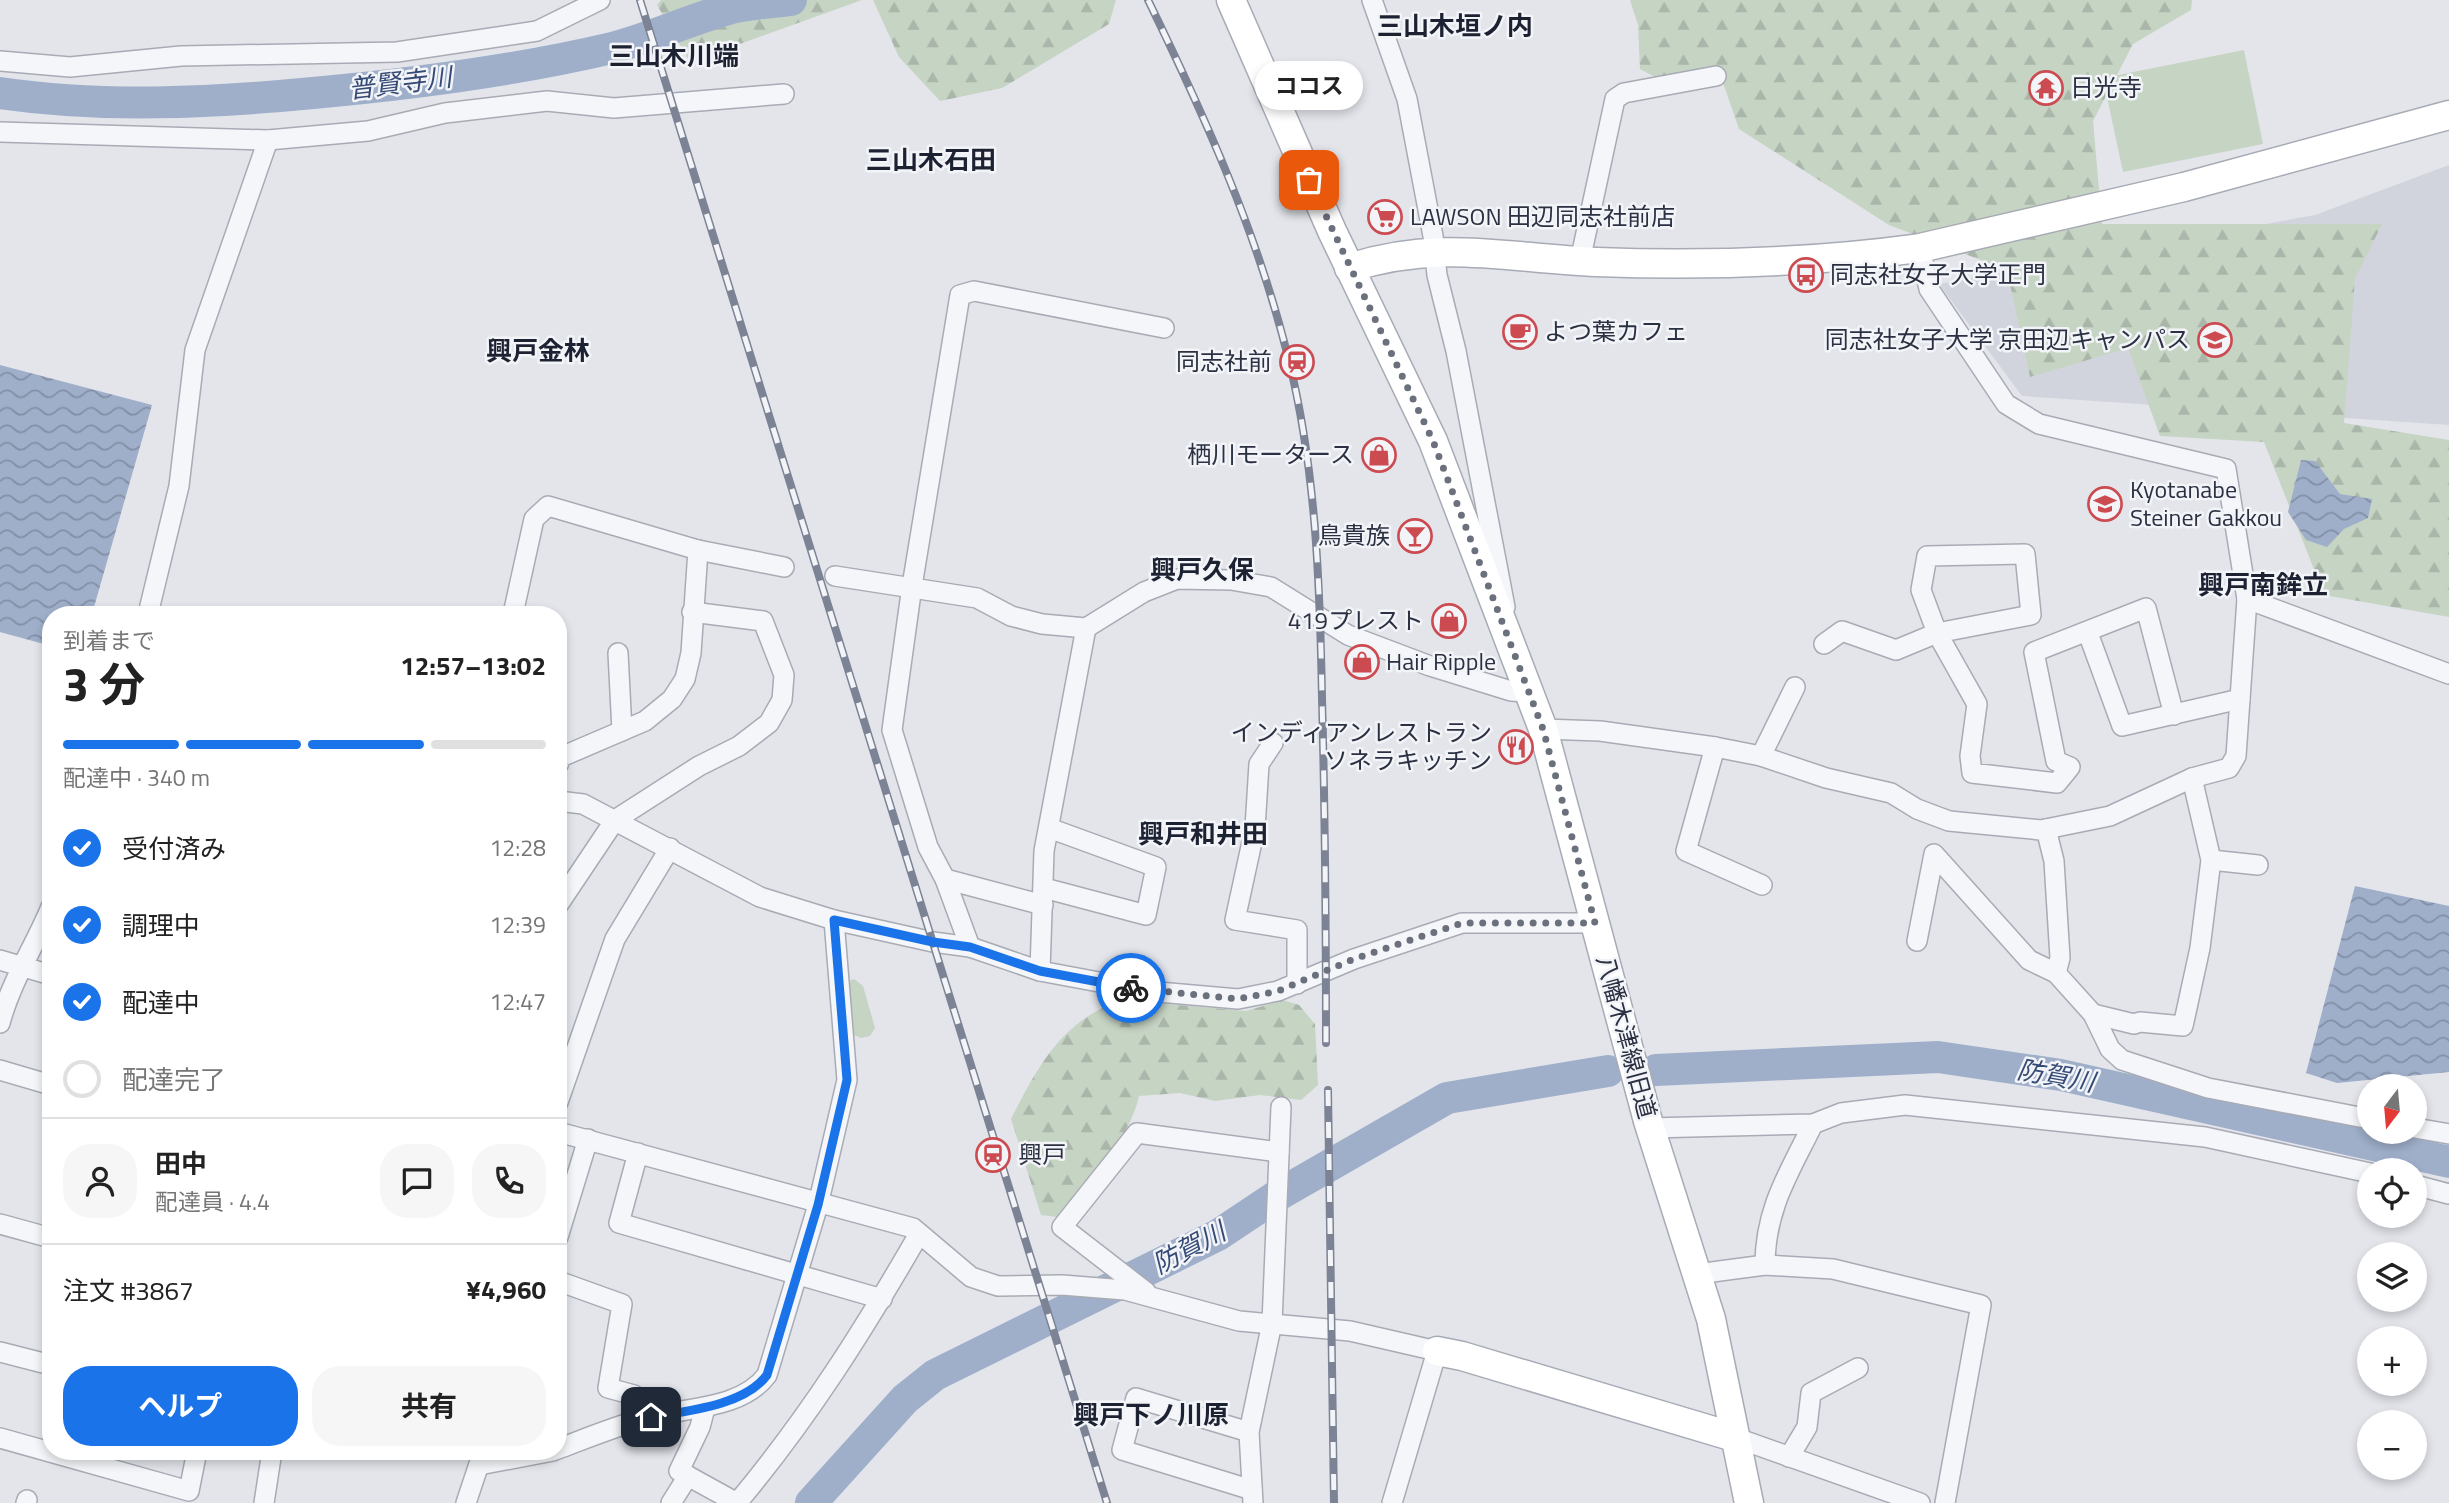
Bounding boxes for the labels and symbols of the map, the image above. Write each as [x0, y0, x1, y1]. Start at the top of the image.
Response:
district label: 三山木垣ノ内 [1377, 6, 1533, 45]
district label: 三山木川端 [609, 36, 739, 75]
water label: 普賢寺川 [346, 56, 457, 108]
callout: ココス [1255, 61, 1363, 110]
temple icon: 日光寺 [2027, 69, 2065, 107]
place label: 日光寺 [2070, 69, 2142, 105]
district label: 三山木石田 [866, 140, 996, 179]
pin [1279, 150, 1339, 210]
supermarket icon: LAWSON 田辺同志社前店 [1366, 198, 1404, 236]
place label: LAWSON 田辺同志社前店 [1410, 198, 1675, 234]
bus stop icon: 同志社女子大学正門 [1787, 256, 1825, 294]
place label: 同志社女子大学正門 [1830, 256, 2046, 292]
cafe icon: よつ葉カフェ [1501, 313, 1539, 351]
place label: よつ葉カフェ [1544, 313, 1688, 349]
place label: 同志社女子大学 京田辺キャンパス [1825, 321, 2190, 357]
school or university icon: 同志社女子大学 京田辺キャンパス [2196, 321, 2234, 359]
district label: 興戸金林 [486, 331, 590, 370]
place label: 同志社前 [1176, 343, 1272, 379]
station icon: 同志社前 [1278, 343, 1316, 381]
place label: 栖川モータース [1187, 436, 1354, 472]
shop icon: 栖川モータース [1360, 436, 1398, 474]
place label: Kyotanabe Steiner Gakkou [2130, 471, 2282, 535]
school or university icon: Kyotanabe Steiner Gakkou [2086, 485, 2124, 523]
place label: 鳥貴族 [1318, 517, 1390, 553]
bar icon: 鳥貴族 [1396, 517, 1434, 555]
district label: 興戸久保 [1150, 550, 1254, 589]
district label: 興戸南鉾立 [2198, 565, 2328, 604]
place label: 419プレスト [1288, 602, 1424, 638]
shop icon: 419プレスト [1430, 602, 1468, 640]
shop icon: Hair Ripple [1343, 643, 1381, 681]
place label: Hair Ripple [1386, 643, 1496, 679]
place label: インディアンレストラン ソネラキッチン [1231, 714, 1492, 778]
restaurant icon: インディアンレストラン ソネラキッチン [1497, 728, 1535, 766]
district label: 興戸和井田 [1138, 814, 1268, 853]
street label: 八幡木津線旧道 [1588, 951, 1666, 1123]
courier [1096, 953, 1166, 1023]
water label: 防賀川 [2014, 1050, 2101, 1102]
north arrow [2357, 1074, 2427, 1144]
station icon: 興戸 [974, 1136, 1012, 1174]
place label: 興戸 [1018, 1136, 1066, 1172]
water label: 防賀川 [1145, 1211, 1235, 1283]
pin [621, 1387, 681, 1447]
district label: 興戸下ノ川原 [1073, 1395, 1229, 1434]

